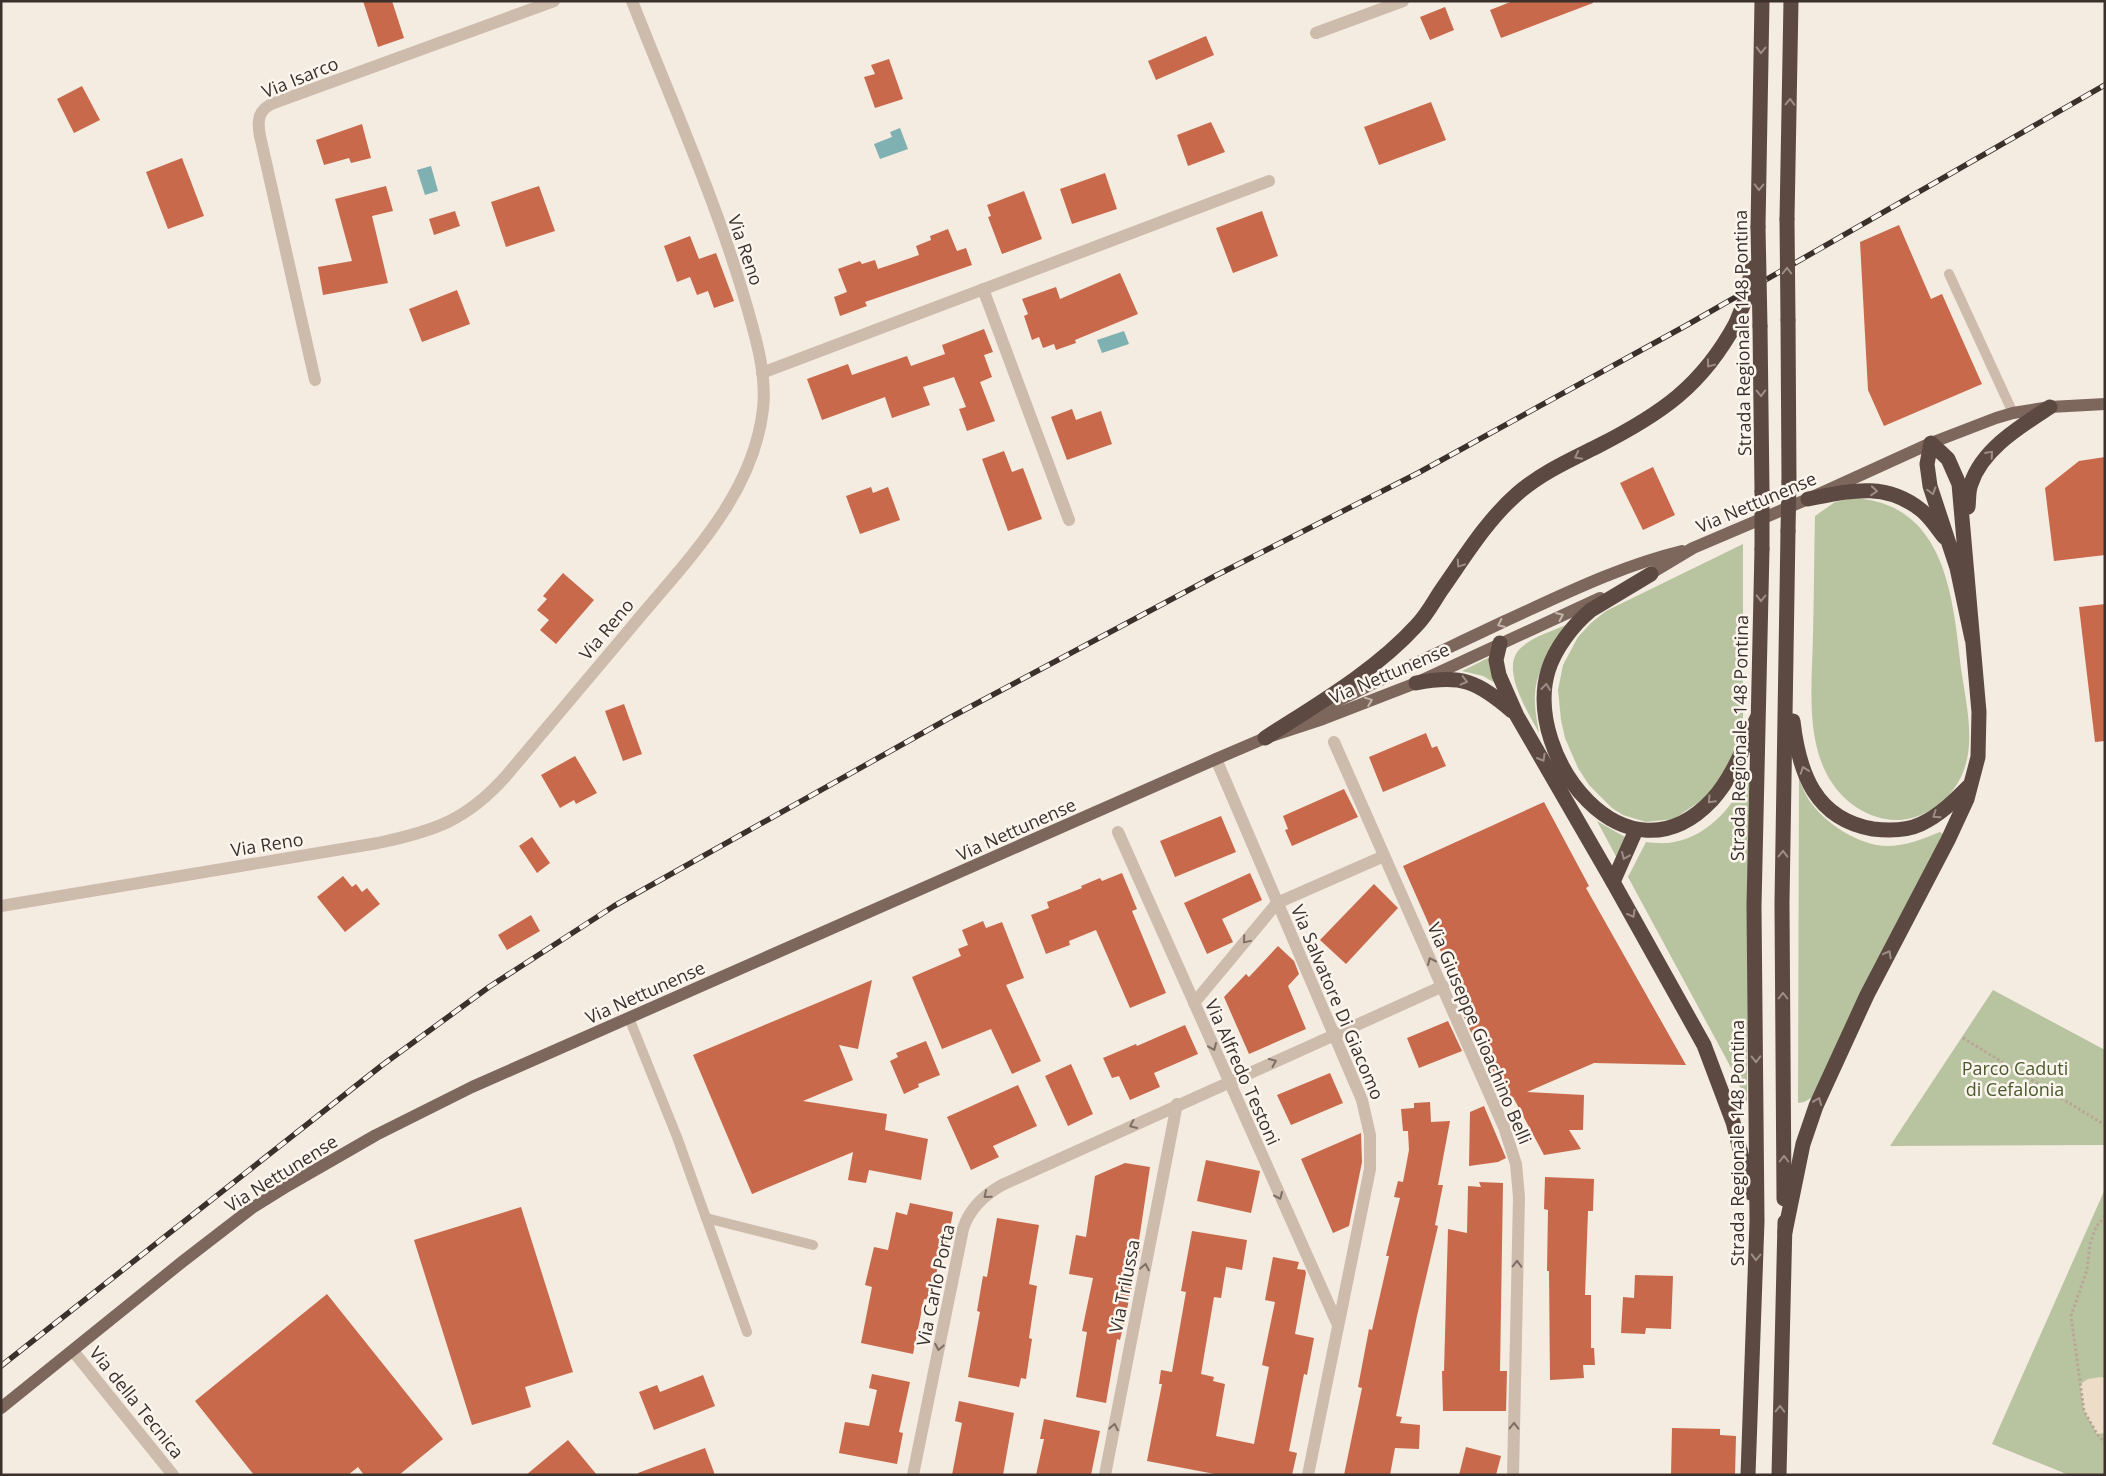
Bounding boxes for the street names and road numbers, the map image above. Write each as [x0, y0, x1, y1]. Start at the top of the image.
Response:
street label: Via Isarco [258, 51, 342, 103]
street label: Strada Regionale 148 Pontina [1728, 210, 1756, 456]
street label: Via Reno [723, 212, 769, 288]
street label: Via Nettunense [1692, 466, 1820, 538]
street label: Via Reno [573, 593, 639, 665]
street label: Strada Regionale 148 Pontina [1725, 615, 1753, 861]
street label: Via Nettunense [1325, 637, 1453, 709]
street label: Via Nettunense [952, 792, 1080, 866]
street label: Via Reno [229, 826, 305, 862]
street label: Via Salvatore Di Giacomo [1286, 901, 1390, 1103]
street label: Via Giuseppe Gioachino Belli [1422, 918, 1538, 1148]
street label: Via Nettunense [581, 955, 709, 1029]
street label: Via Alfredo Testoni [1200, 995, 1286, 1149]
street label: Strada Regionale 148 Pontina [1725, 1020, 1749, 1266]
street label: Via Nettunense [220, 1129, 342, 1217]
street label: Via Carlo Porta [910, 1222, 960, 1348]
street label: Via Trilussa [1103, 1237, 1145, 1335]
street label: Via della Tecnica [84, 1341, 190, 1463]

